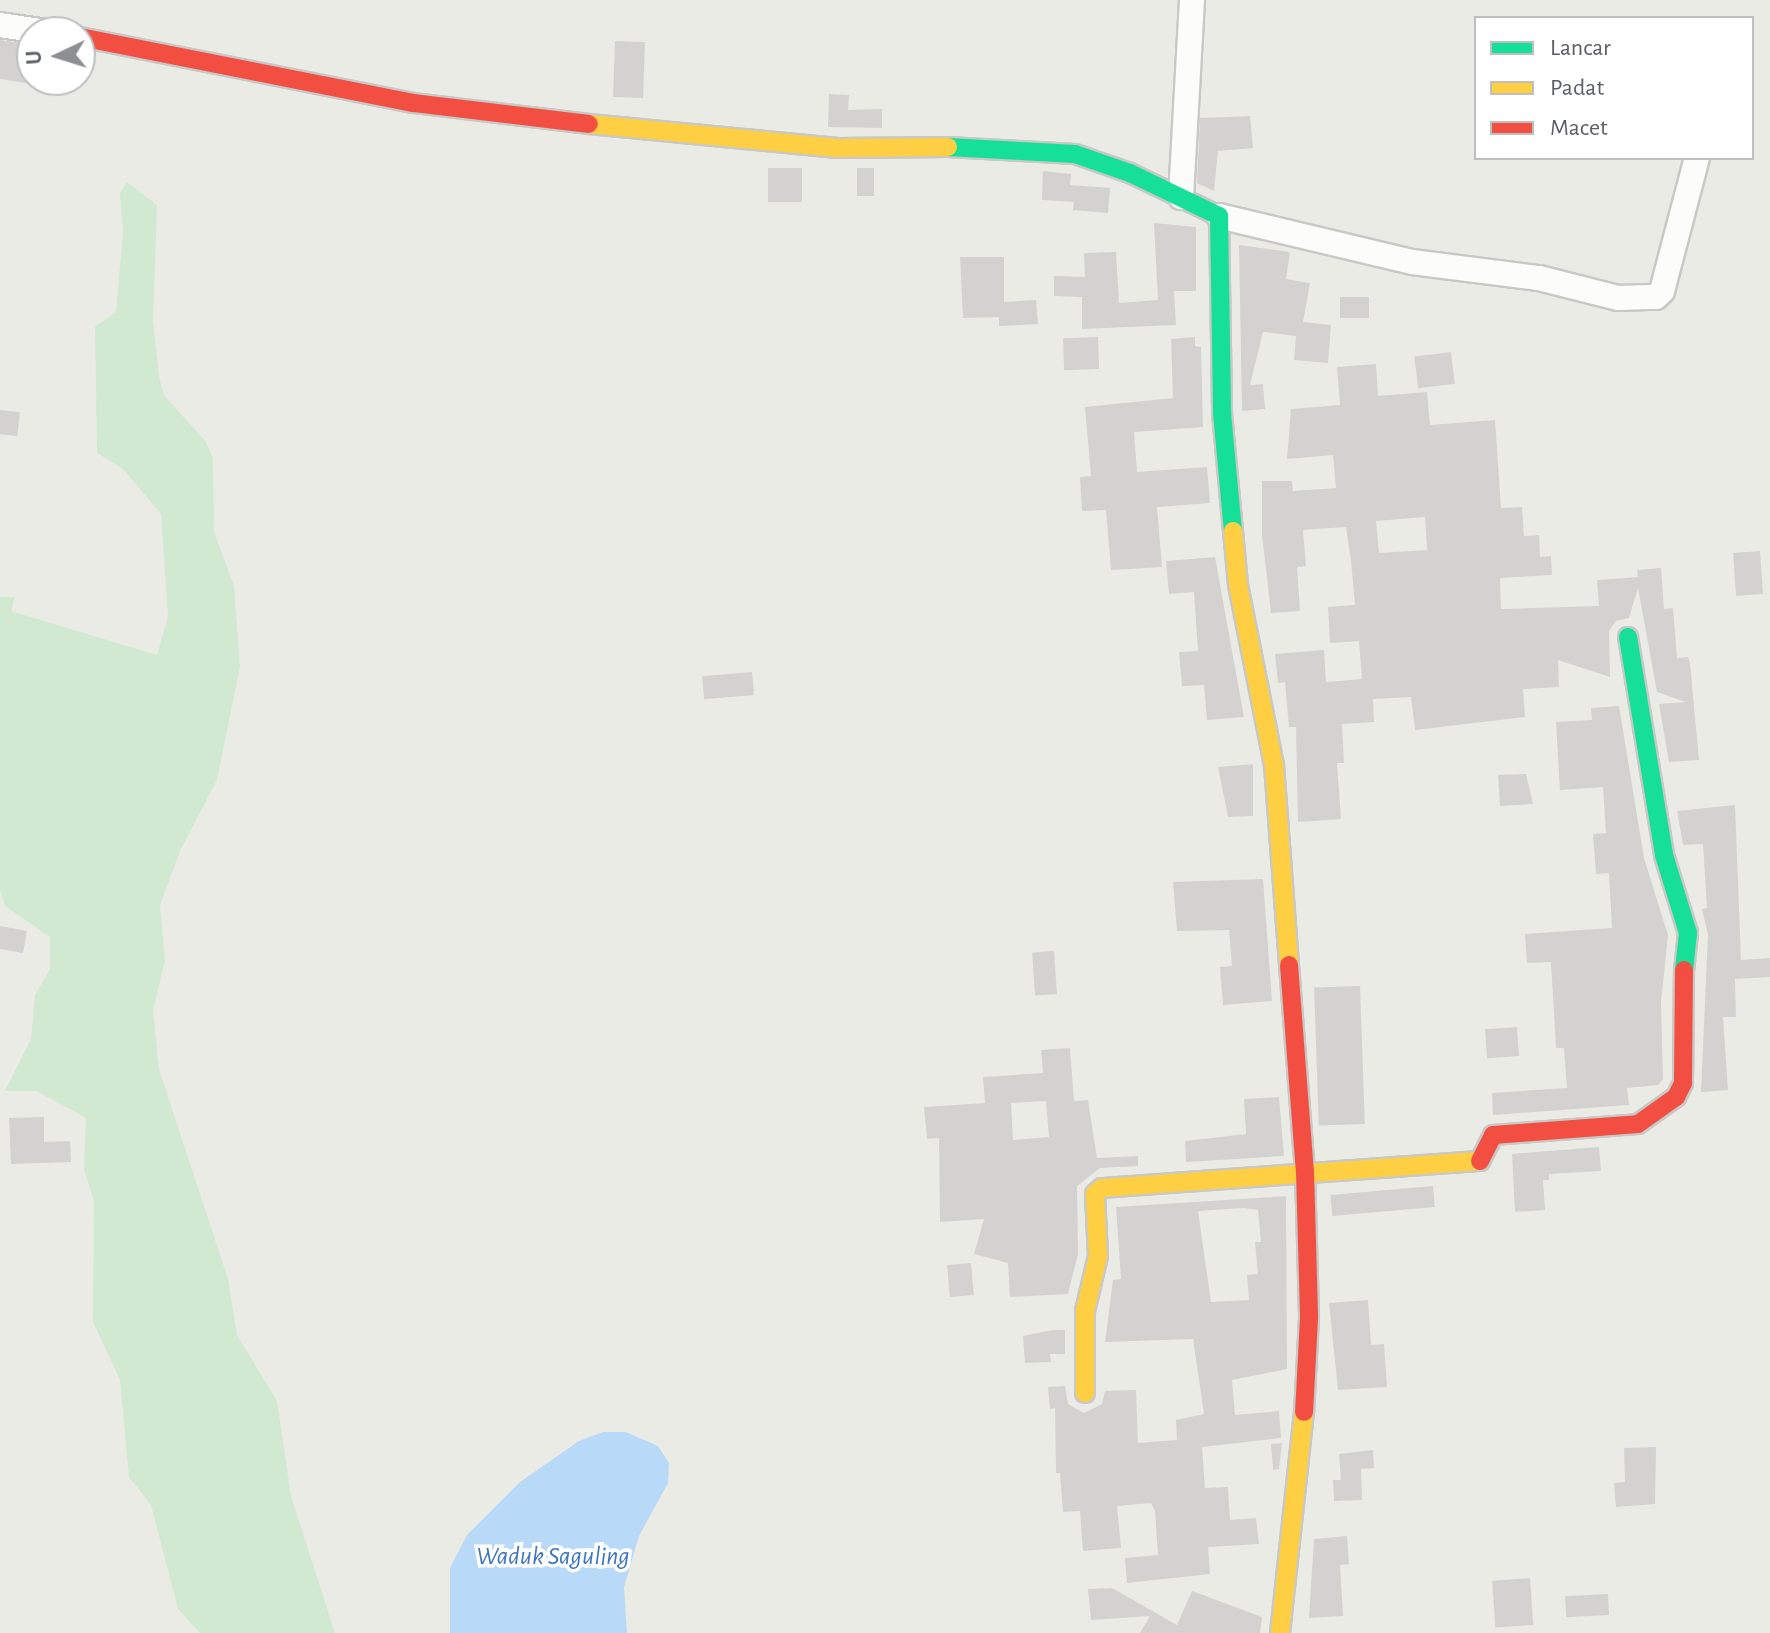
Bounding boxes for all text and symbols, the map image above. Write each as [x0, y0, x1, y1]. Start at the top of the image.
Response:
north arrow [16, 16, 96, 96]
legend [1474, 16, 1754, 160]
text: Lancar [1550, 36, 1611, 60]
text: U [23, 50, 46, 65]
text: Padat [1550, 76, 1604, 100]
text: Macet [1550, 116, 1608, 140]
water label: Waduk Saguling [476, 1541, 630, 1573]

